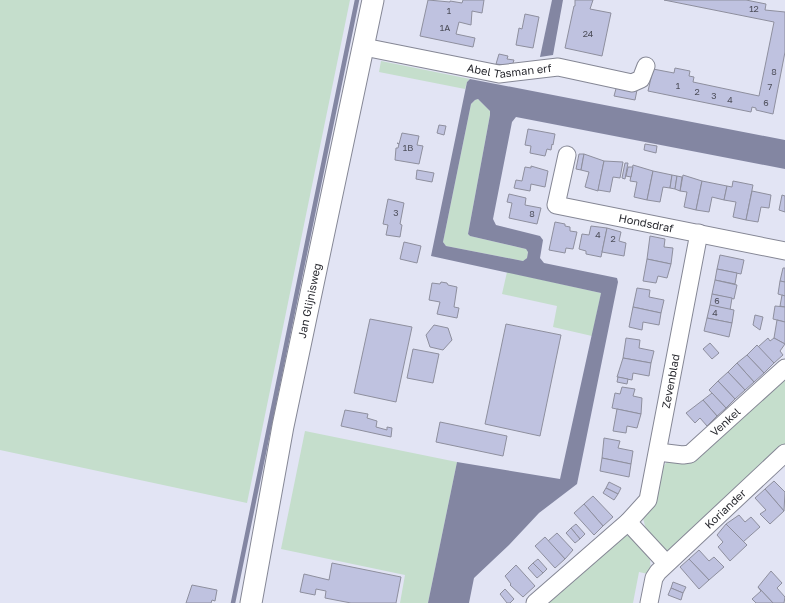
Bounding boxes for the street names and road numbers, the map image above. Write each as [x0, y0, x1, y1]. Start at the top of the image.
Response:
street label: Abel Tasman erf [466, 61, 552, 80]
street label: Hondsdraf [618, 211, 675, 234]
street label: Jan Glijnisweg [295, 262, 323, 339]
street label: Zevenblad [659, 353, 682, 409]
street label: Venkel [707, 404, 743, 438]
street label: Koriander [702, 486, 749, 531]

